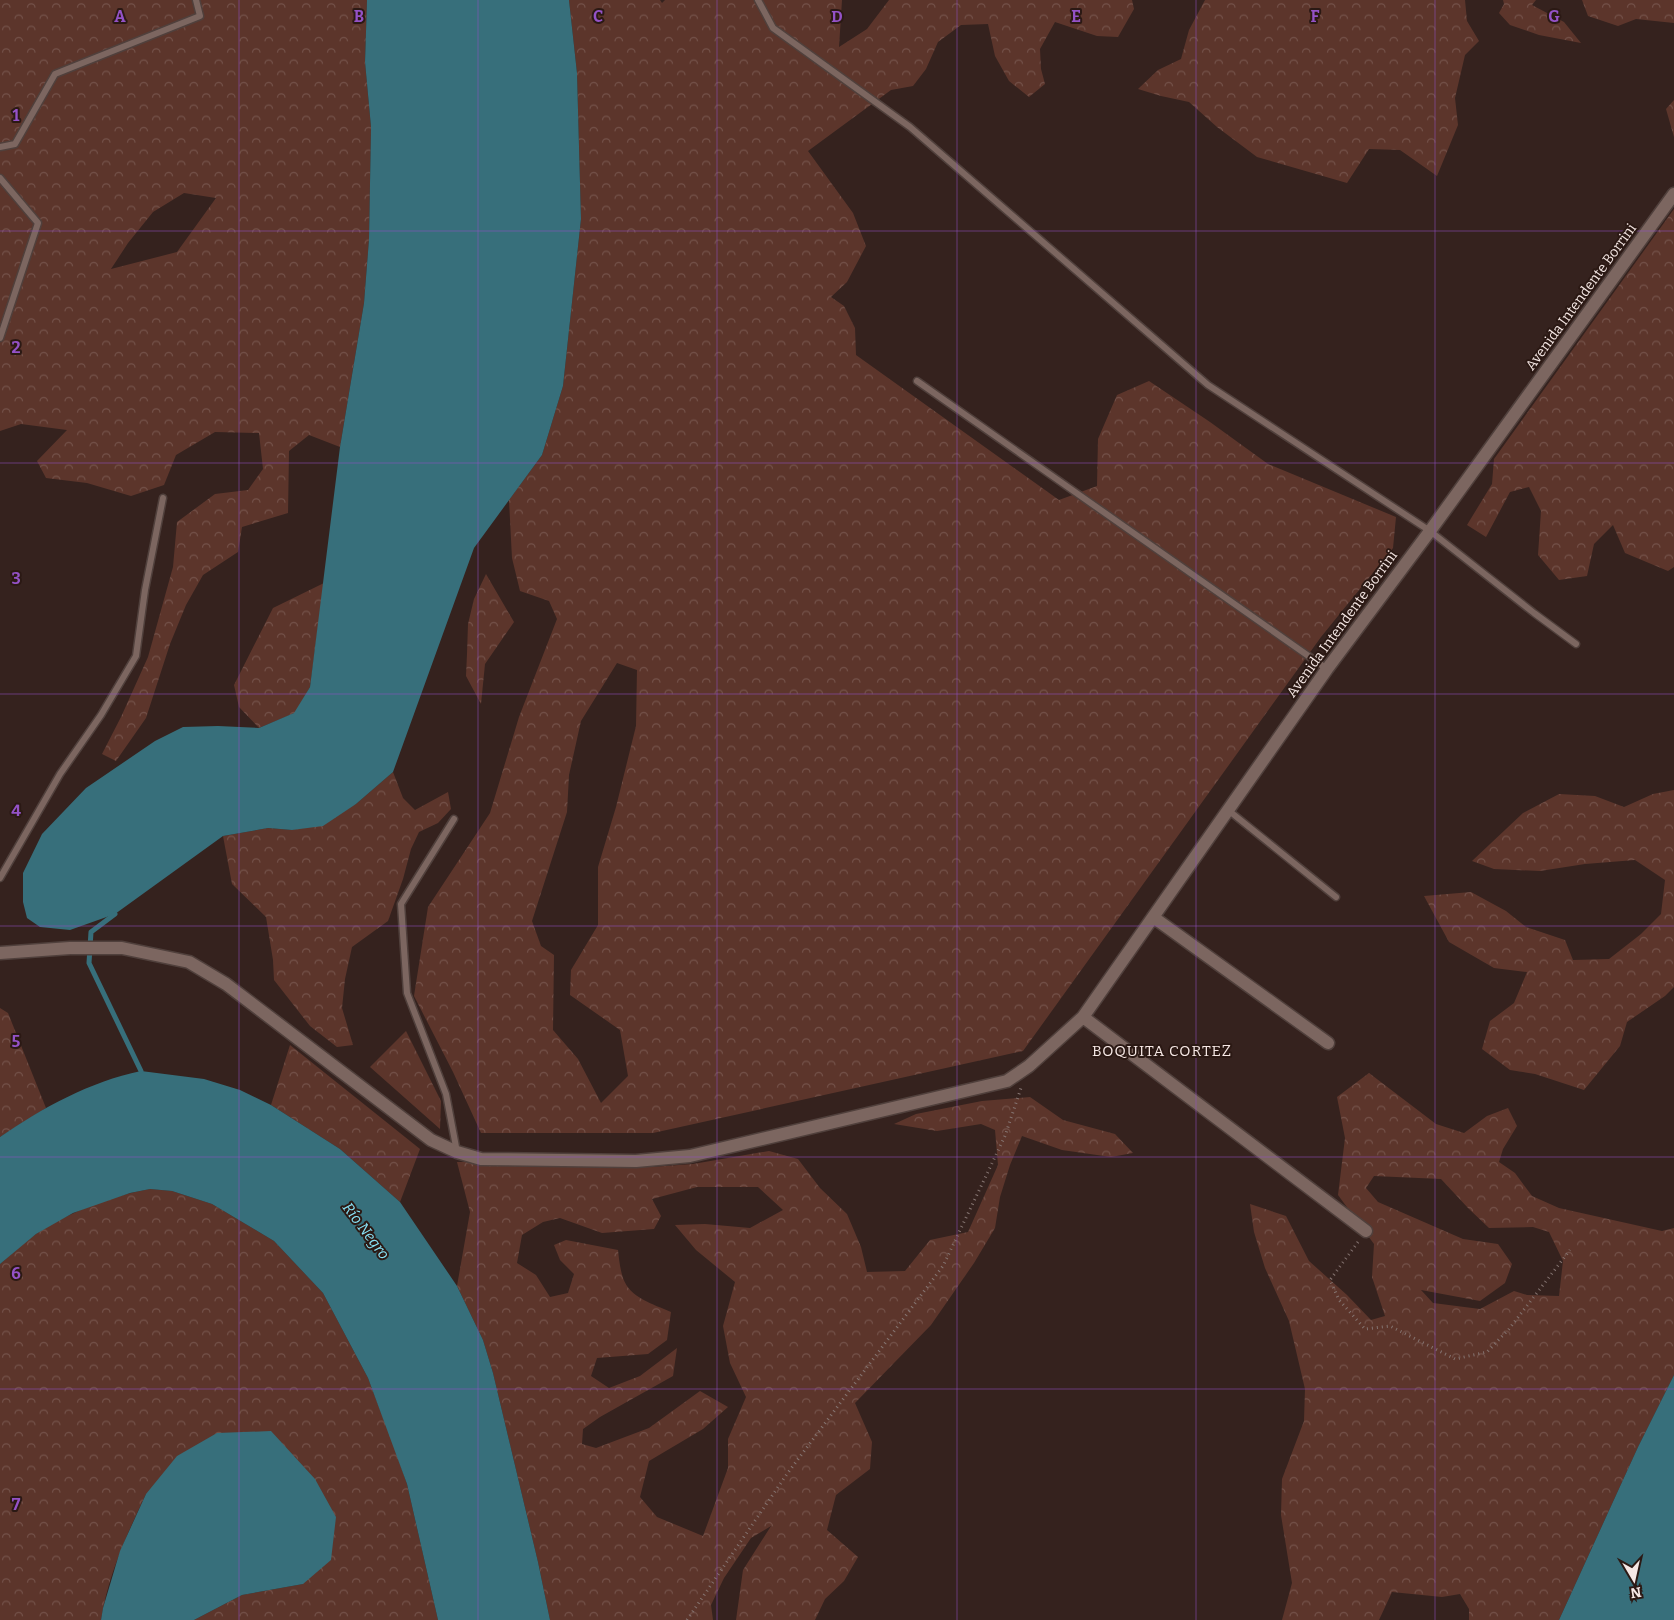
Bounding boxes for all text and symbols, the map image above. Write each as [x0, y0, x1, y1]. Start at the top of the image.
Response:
text: A [114, 7, 126, 26]
text: B [354, 7, 364, 26]
text: C [593, 7, 603, 26]
text: D [831, 7, 843, 26]
text: E [1071, 7, 1081, 26]
text: F [1311, 7, 1320, 26]
text: G [1548, 7, 1560, 26]
text: 1 [13, 106, 20, 125]
street label: Avenida Intendente Borrini [1522, 220, 1640, 374]
text: 2 [11, 338, 21, 357]
street label: Avenida Intendente Borrini [1283, 547, 1401, 701]
text: 3 [11, 569, 21, 588]
text: 4 [11, 801, 21, 820]
text: 5 [12, 1032, 21, 1051]
district label: BOQUITA CORTEZ [1092, 1042, 1232, 1060]
water label: Río Negro [339, 1199, 393, 1263]
text: 6 [11, 1264, 21, 1283]
text: 7 [12, 1495, 21, 1514]
north arrow [1609, 1555, 1659, 1605]
text: N [1629, 1583, 1643, 1602]

